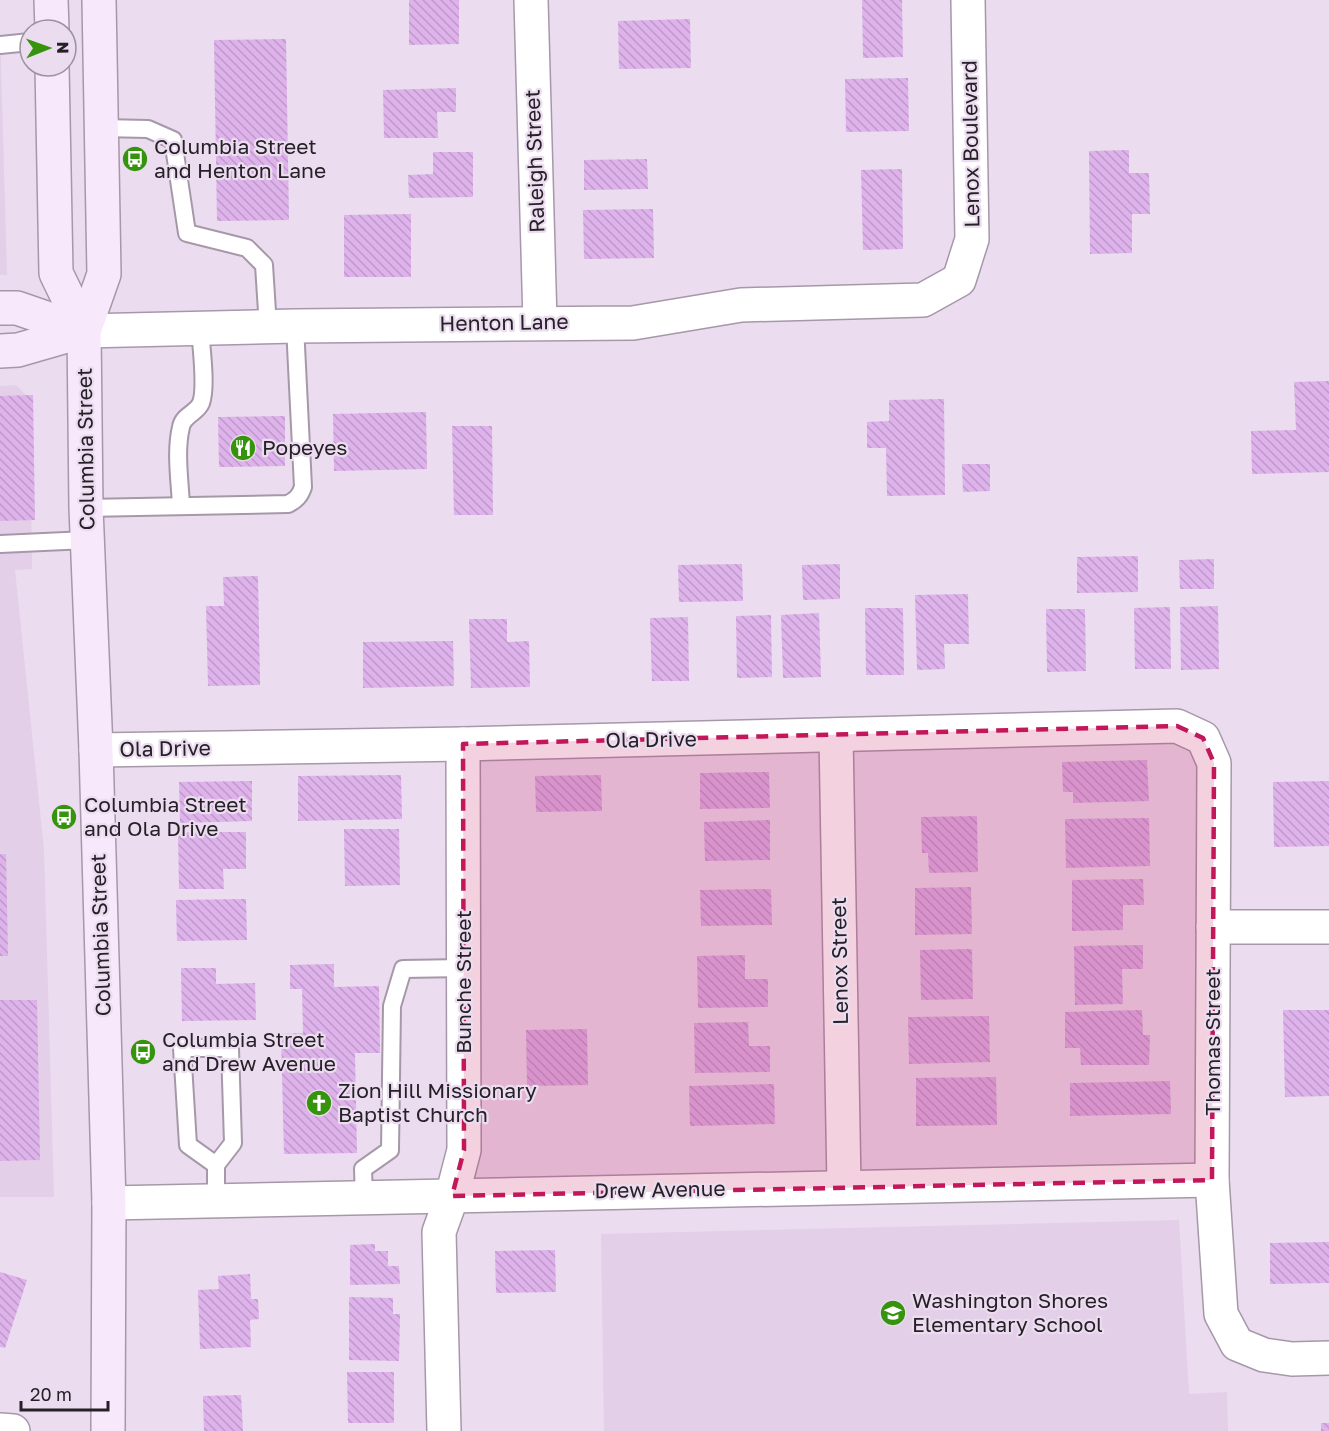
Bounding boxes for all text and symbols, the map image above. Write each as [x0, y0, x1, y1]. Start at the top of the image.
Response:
north arrow [18, 18, 78, 78]
text: N [53, 41, 73, 54]
street label: Lenox Boulevard [956, 60, 984, 228]
street label: Raleigh Street [519, 89, 549, 233]
place label: Columbia Street and Henton Lane [154, 133, 326, 183]
bus stop icon: Columbia Street and Henton Lane [120, 144, 150, 174]
street label: Henton Lane [439, 308, 569, 336]
street label: Columbia Street [71, 367, 99, 531]
restaurant icon: Popeyes [228, 433, 258, 463]
place label: Popeyes [262, 434, 347, 460]
street label: Ola Drive [605, 725, 697, 753]
street label: Ola Drive [119, 734, 211, 762]
place label: Columbia Street and Ola Drive [84, 791, 247, 841]
bus stop icon: Columbia Street and Ola Drive [49, 802, 79, 832]
street label: Columbia Street [84, 853, 116, 1017]
street label: Lenox Street [825, 897, 853, 1025]
street label: Bunche Street [450, 910, 476, 1054]
street label: Thomas Street [1199, 968, 1225, 1116]
place label: Columbia Street and Drew Avenue [162, 1026, 336, 1076]
bus stop icon: Columbia Street and Drew Avenue [128, 1037, 158, 1067]
place label: Zion Hill Missionary Baptist Church [338, 1077, 537, 1127]
church icon: Zion Hill Missionary Baptist Church [304, 1088, 334, 1118]
street label: Drew Avenue [594, 1175, 726, 1203]
place label: Washington Shores Elementary School [912, 1287, 1108, 1337]
school or university icon: Washington Shores Elementary School [878, 1298, 908, 1328]
scale bar [21, 1374, 108, 1412]
text: 20 m [30, 1383, 72, 1405]

